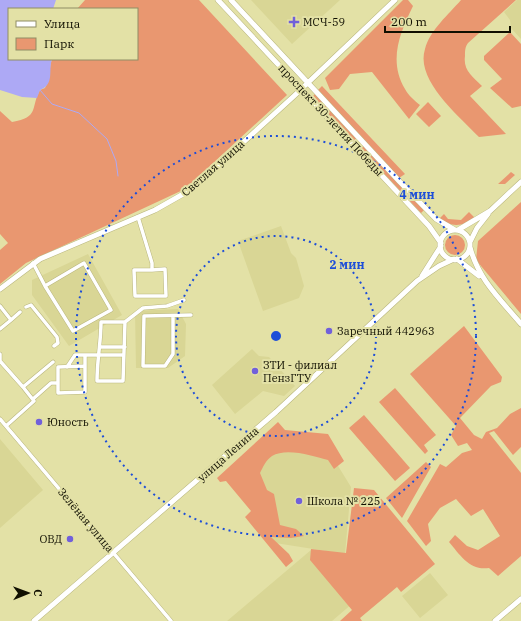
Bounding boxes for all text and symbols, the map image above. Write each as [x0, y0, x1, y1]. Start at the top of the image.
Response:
legend [8, 8, 138, 60]
scale bar [385, 8, 510, 34]
text: 200 m [391, 14, 427, 29]
place label: МСЧ-59 [303, 15, 345, 29]
text: Улица [44, 16, 81, 31]
marker: МСЧ-59 [288, 16, 300, 28]
text: Парк [44, 36, 74, 51]
street label: проспект 30-летия Победы [275, 61, 387, 179]
street label: Светлая улица [179, 137, 247, 199]
text: 4 мин [399, 187, 435, 202]
text: 2 мин [329, 257, 365, 272]
place label: Заречный 442963 [337, 324, 435, 338]
marker: Заречный 442963 [324, 326, 334, 336]
centre of rings [269, 329, 283, 343]
place label: ЗТИ - филиал ПензГТУ [263, 358, 337, 385]
marker: ЗТИ - филиал ПензГТУ [250, 366, 260, 376]
place label: Юность [47, 415, 89, 429]
marker: Юность [34, 417, 44, 427]
street label: улица Ленина [195, 424, 261, 484]
street label: Зелёная улица [55, 485, 117, 555]
place label: Школа № 225 [307, 494, 380, 508]
marker: Школа № 225 [294, 496, 304, 506]
place label: ОВД [39, 532, 62, 546]
marker: ОВД [65, 534, 75, 544]
north arrow [8, 573, 48, 613]
text: С [31, 589, 45, 597]

